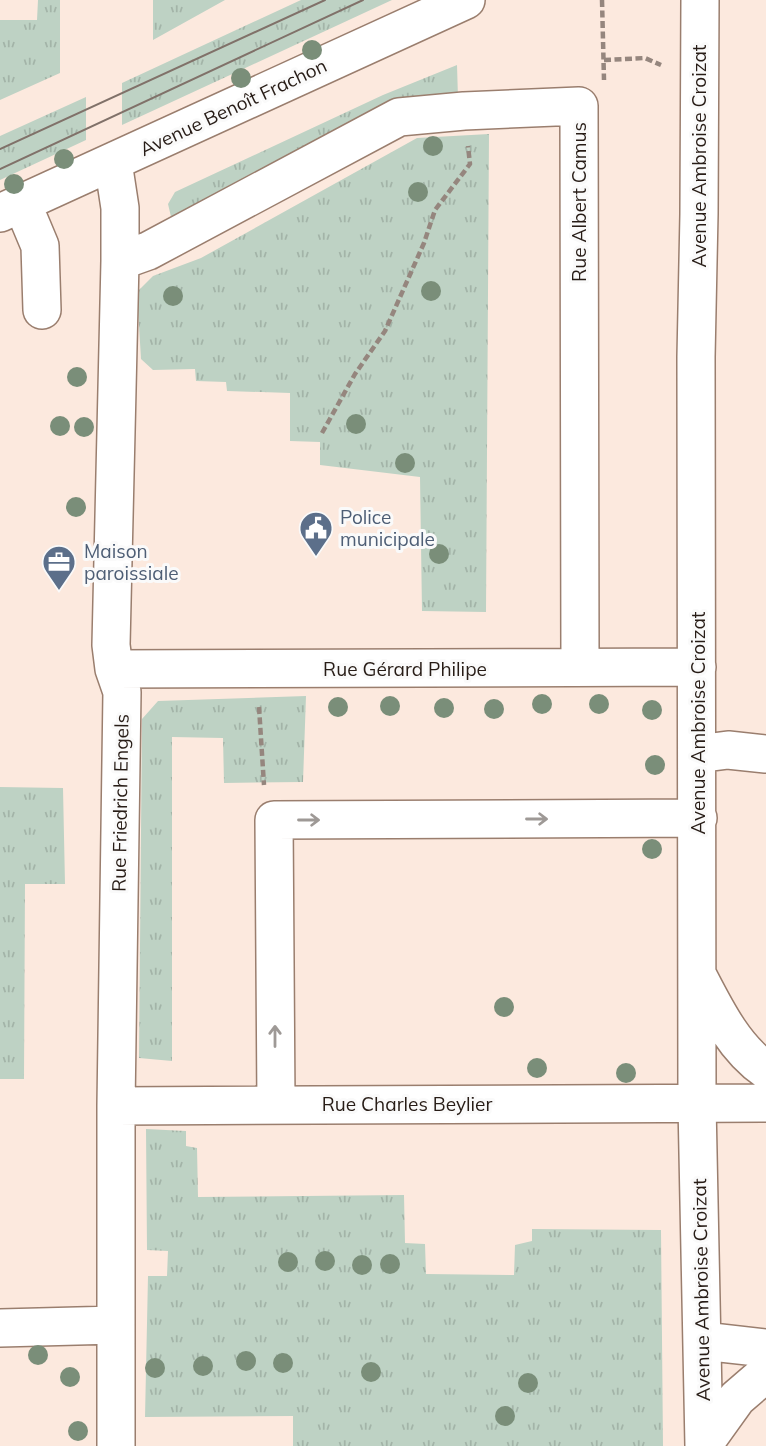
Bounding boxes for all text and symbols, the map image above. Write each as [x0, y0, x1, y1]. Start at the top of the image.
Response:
street label: Avenue Ambroise Croizat [687, 44, 711, 268]
street label: Avenue Benoît Frachon [136, 53, 330, 161]
street label: Rue Albert Camus [567, 122, 591, 282]
place label: Police municipale [340, 505, 435, 551]
public building icon: Police municipale [297, 509, 335, 558]
place label: Maison paroissiale [84, 539, 179, 585]
office icon: Maison paroissiale [40, 543, 78, 592]
street label: Avenue Ambroise Croizat [686, 611, 710, 835]
street label: Rue Gérard Philipe [323, 657, 487, 681]
street label: Rue Friedrich Engels [106, 714, 134, 892]
one-way arrow [525, 812, 548, 826]
one-way arrow [298, 813, 321, 827]
one-way arrow [268, 1025, 282, 1048]
street label: Rue Charles Beylier [322, 1092, 492, 1116]
street label: Avenue Ambroise Croizat [687, 1178, 715, 1402]

